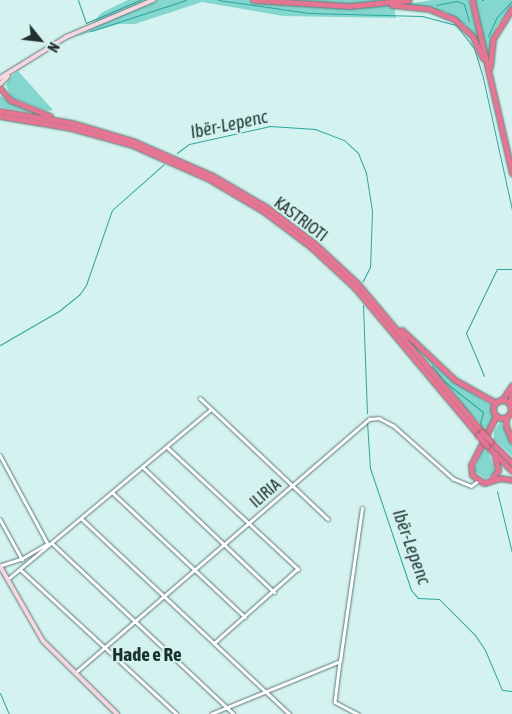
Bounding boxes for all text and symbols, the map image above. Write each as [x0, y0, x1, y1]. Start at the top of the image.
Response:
north arrow [15, 15, 65, 65]
text: N [44, 40, 62, 55]
water label: Ibër-Lepenc [188, 106, 270, 144]
street label: KASTRIOTI [271, 193, 331, 245]
street label: ILIRIA [246, 475, 284, 511]
water label: Ibër-Lepenc [387, 507, 435, 587]
district label: Hade e Re [112, 644, 182, 666]

